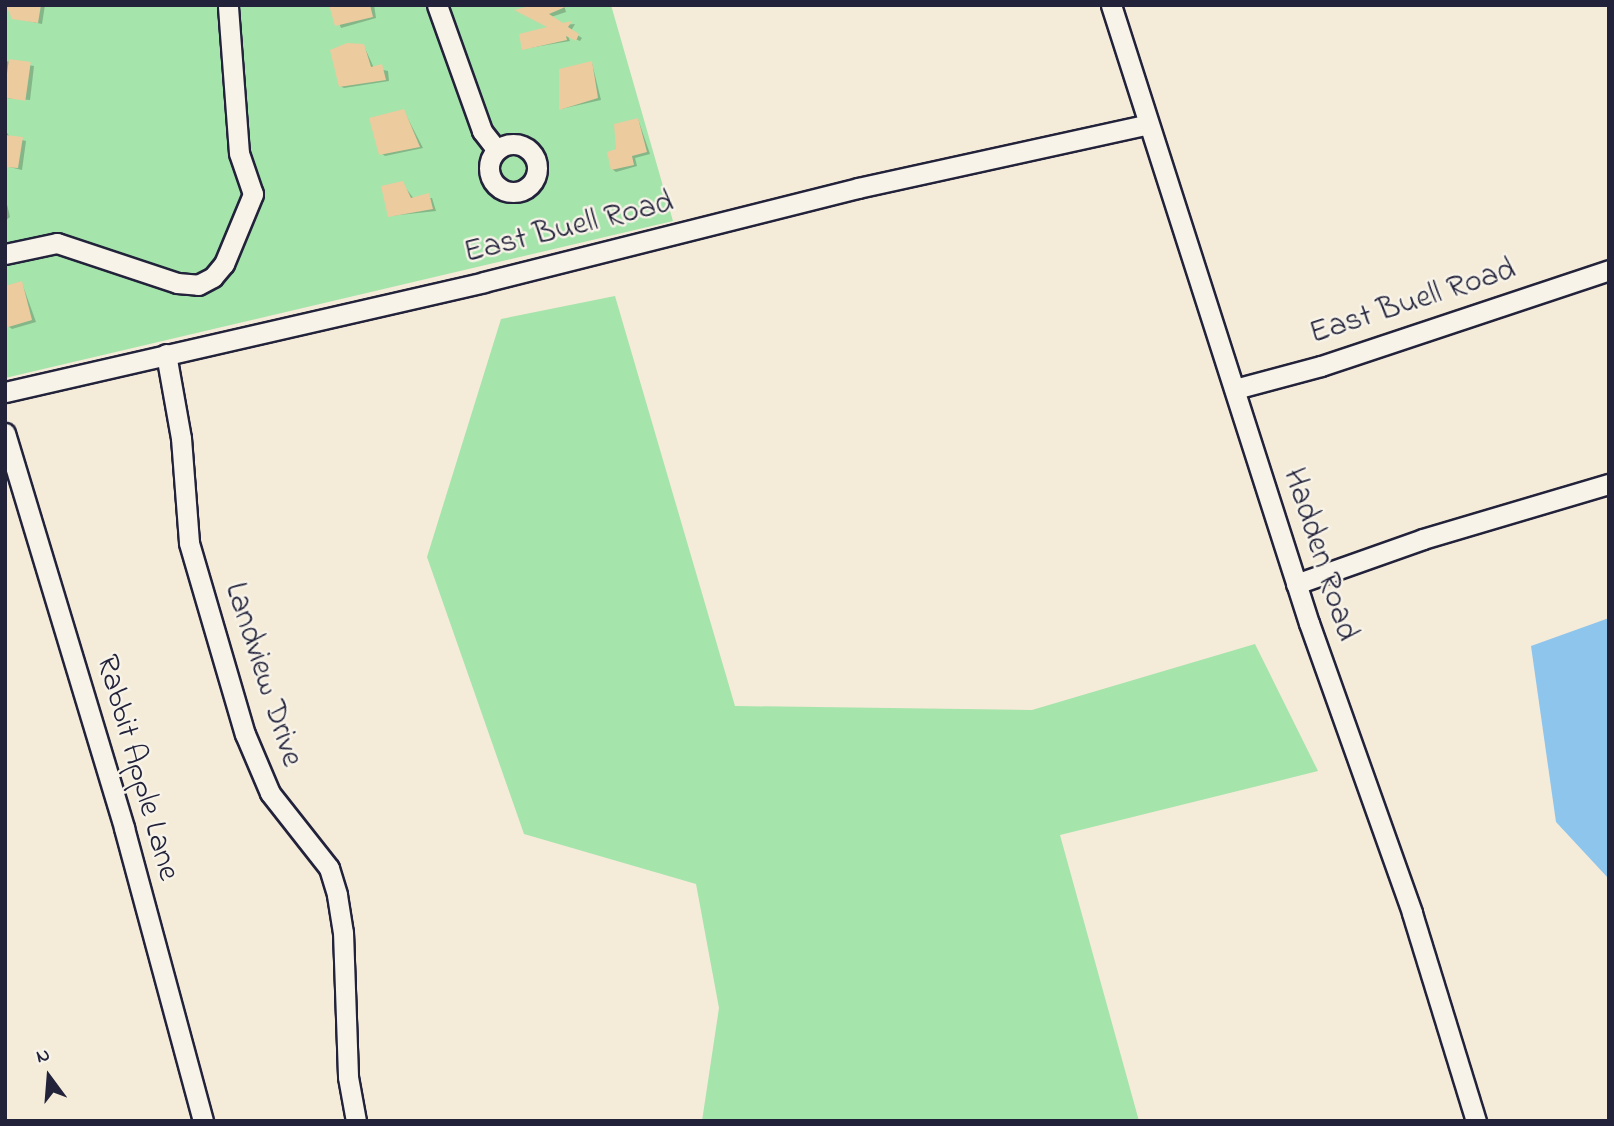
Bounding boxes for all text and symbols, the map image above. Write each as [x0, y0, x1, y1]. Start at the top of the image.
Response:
street label: East Buell Road [460, 184, 678, 274]
street label: East Buell Road [1305, 252, 1521, 354]
street label: Hadden Road [1273, 464, 1365, 646]
street label: Landview Drive [214, 578, 310, 772]
street label: Rabbit Apple Lane [85, 651, 187, 885]
north arrow [14, 1042, 84, 1112]
text: N [33, 1042, 53, 1071]

